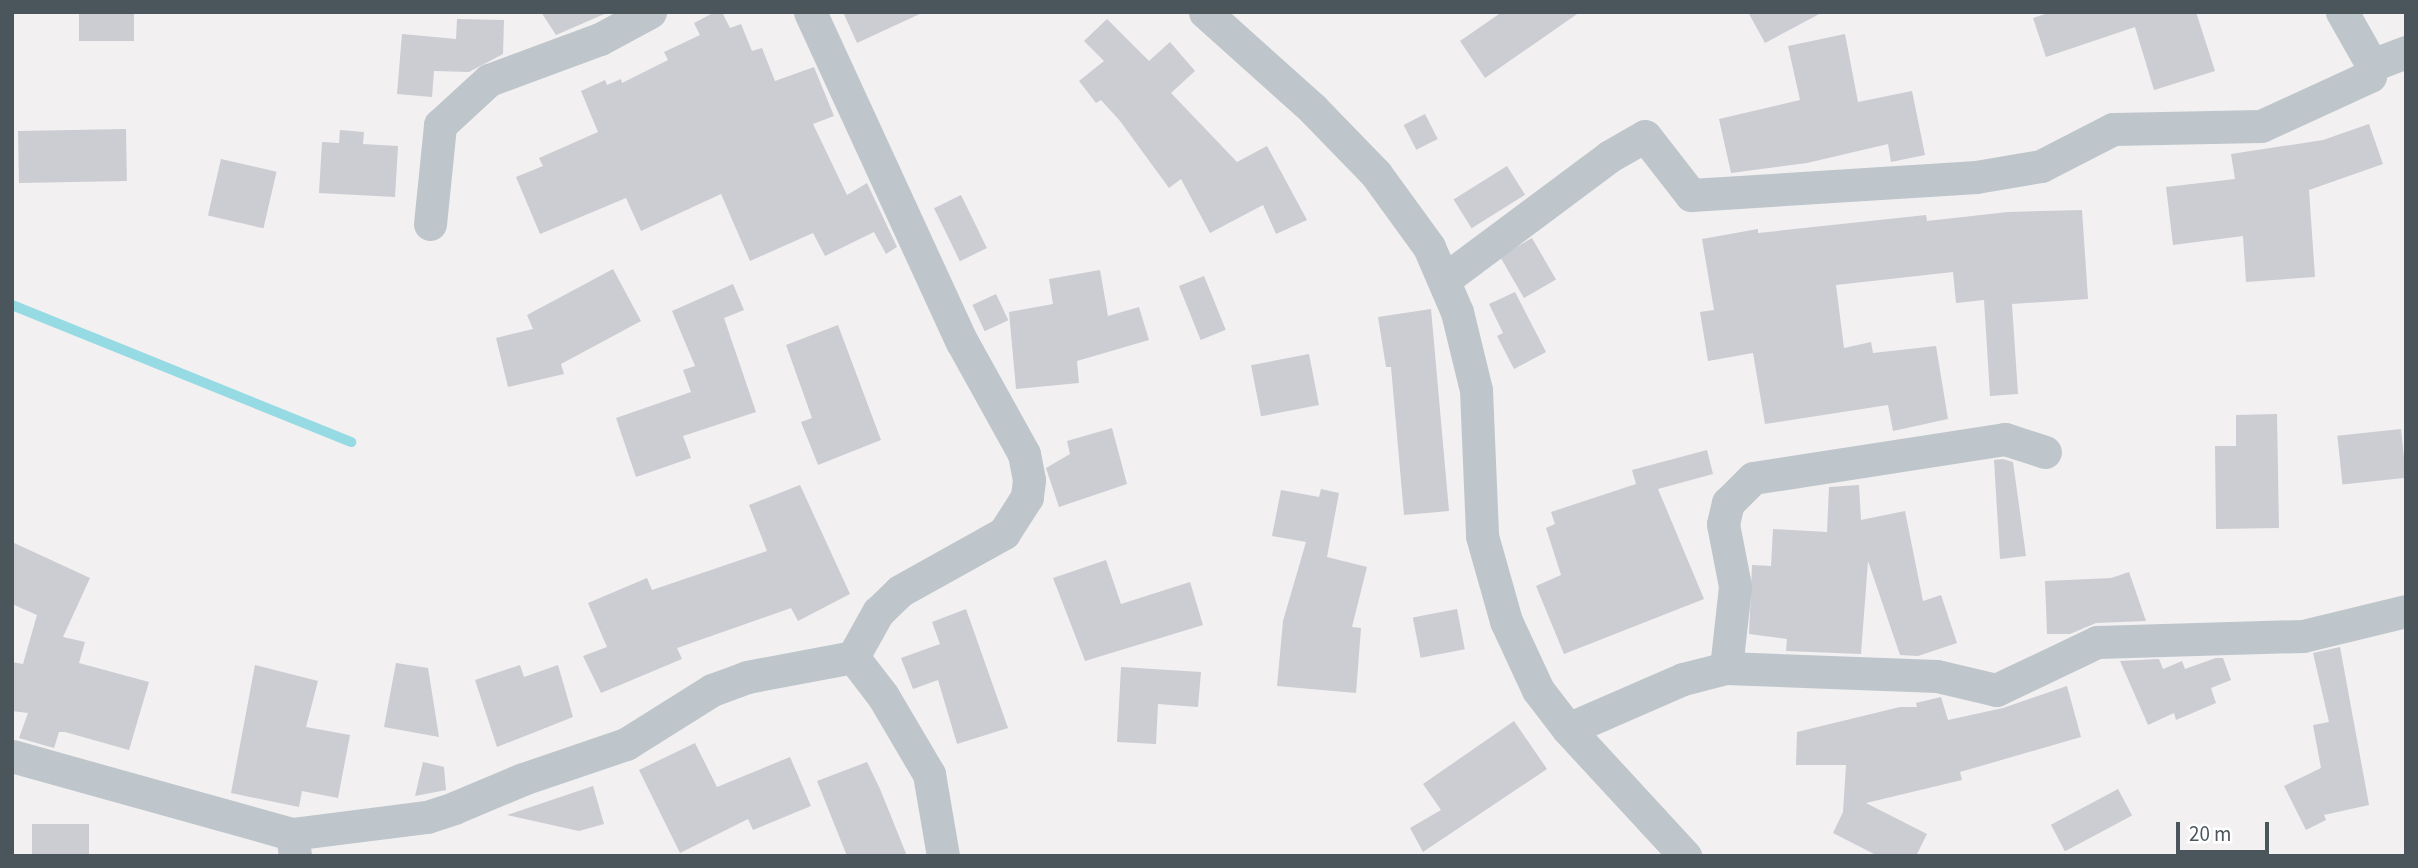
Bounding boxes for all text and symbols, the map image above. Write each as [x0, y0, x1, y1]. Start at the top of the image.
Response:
scale bar [2180, 808, 2273, 852]
text: 20 m [2189, 819, 2231, 849]

